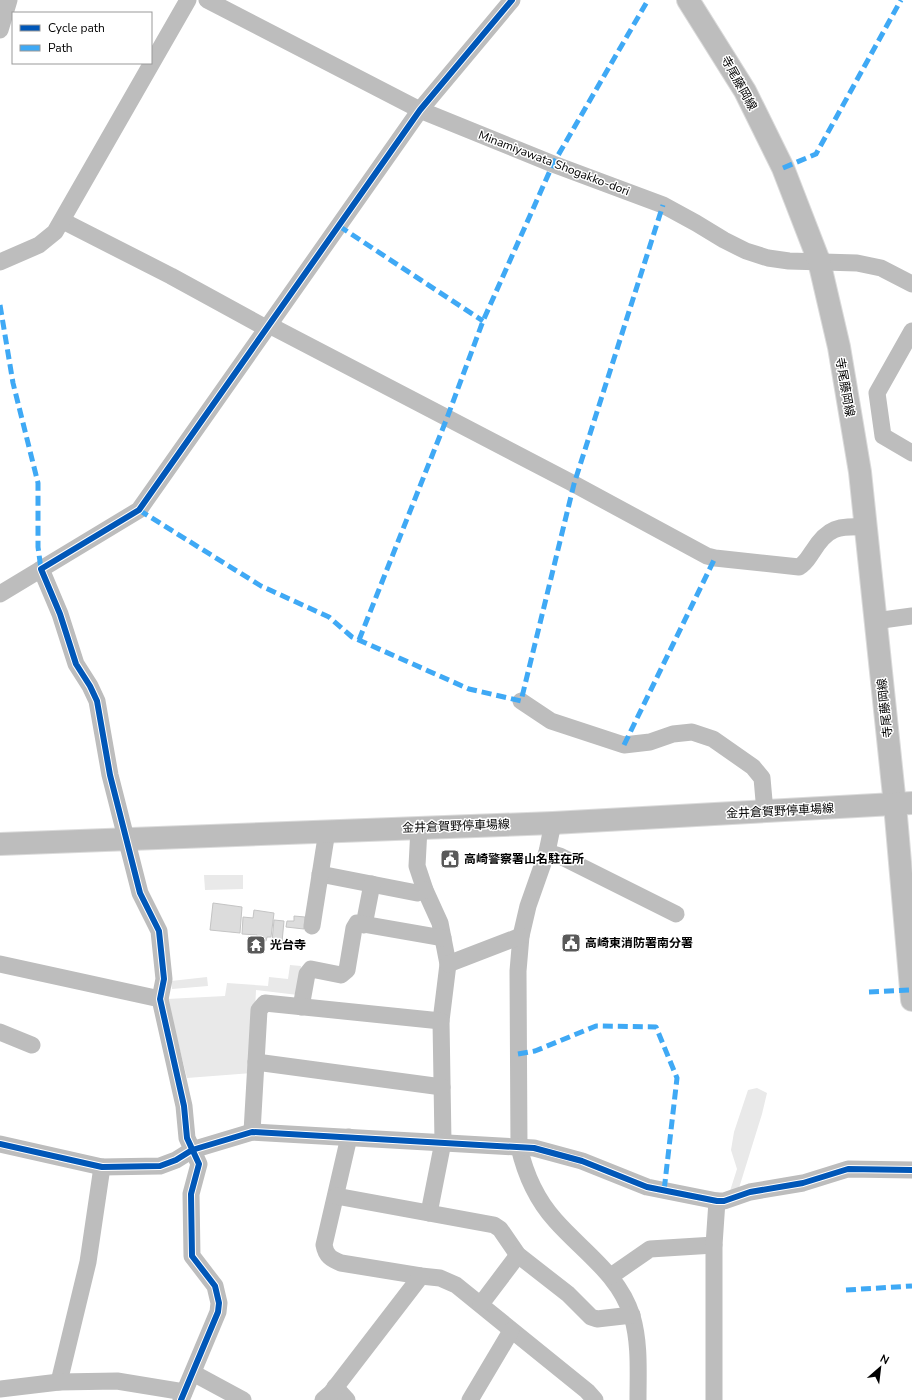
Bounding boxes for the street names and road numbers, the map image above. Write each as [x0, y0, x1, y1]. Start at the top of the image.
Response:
street label: 寺尾藤岡線 [717, 53, 761, 113]
street label: Minamiyawata Shogakko-dori [476, 127, 632, 199]
street label: 寺尾藤岡線 [832, 356, 858, 418]
street label: 寺尾藤岡線 [874, 677, 896, 739]
street label: 金井倉賀野停車場線 [726, 800, 834, 822]
street label: 金井倉賀野停車場線 [402, 816, 510, 836]

